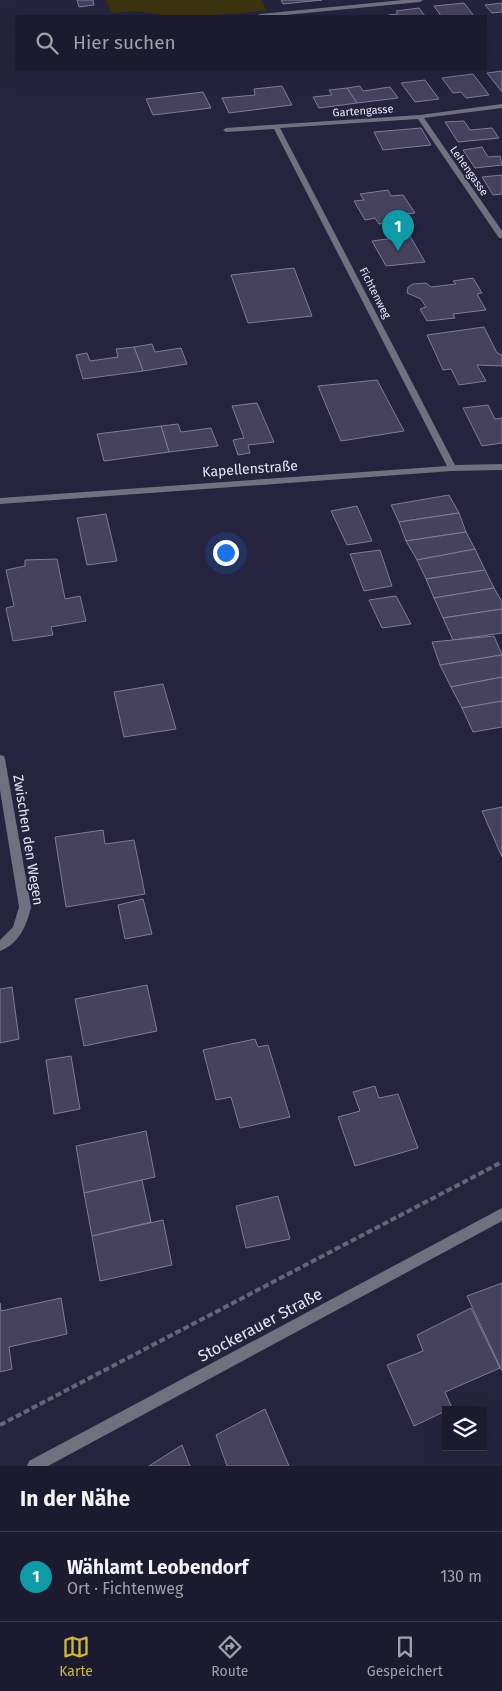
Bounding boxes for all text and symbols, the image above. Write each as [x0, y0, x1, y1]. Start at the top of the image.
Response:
search box [15, 15, 487, 70]
icon: search [33, 29, 61, 57]
text: Hier suchen [73, 31, 176, 54]
street label: Gartengasse [332, 102, 394, 120]
street label: Lehengasse [447, 144, 491, 198]
pin: 1 [382, 210, 414, 251]
street label: Fichtenweg [357, 265, 394, 321]
street label: Kapellenstraße [202, 457, 298, 481]
your location [213, 540, 239, 566]
street label: Zwischen den Wegen [9, 773, 47, 907]
street label: Stockerauer Straße [195, 1284, 325, 1366]
map controls [442, 1406, 487, 1451]
button: layers [442, 1406, 487, 1451]
text: In der Nähe [20, 1486, 130, 1512]
text: Wählamt Leobendorf [67, 1556, 248, 1579]
text: 1 [32, 1567, 40, 1586]
text: 130 m [440, 1567, 482, 1586]
text: Ort · Fichtenweg [67, 1579, 183, 1598]
tab: Karte [59, 1633, 93, 1680]
tab: Route [211, 1633, 248, 1680]
tab: Gespeichert [367, 1633, 443, 1680]

